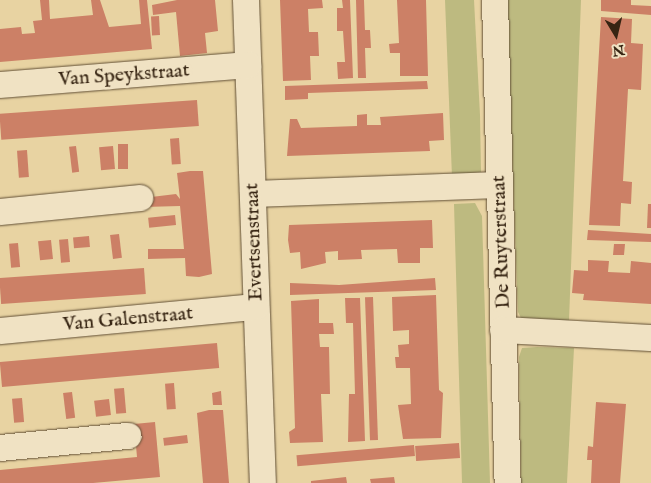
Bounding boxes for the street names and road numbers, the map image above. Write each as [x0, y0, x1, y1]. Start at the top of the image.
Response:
street label: Van Speykstraat [58, 58, 190, 92]
street label: De Ruyterstraat [487, 175, 515, 309]
street label: Evertsenstraat [240, 183, 268, 301]
street label: Van Galenstraat [62, 301, 194, 337]

